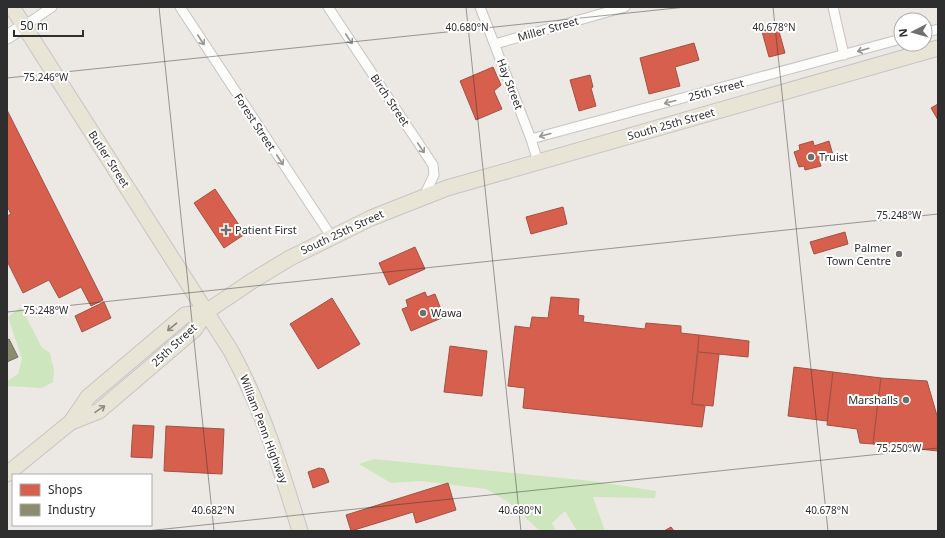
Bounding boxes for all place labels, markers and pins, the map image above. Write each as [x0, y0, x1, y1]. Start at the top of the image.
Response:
place label: Truist [819, 149, 848, 164]
marker: Truist [806, 152, 816, 162]
place label: Patient First [235, 222, 297, 237]
marker: Patient First [220, 224, 232, 236]
place label: Palmer Town Centre [826, 240, 891, 268]
marker: Palmer Town Centre [894, 249, 904, 259]
place label: Wawa [431, 305, 462, 320]
marker: Wawa [418, 308, 428, 318]
place label: Marshalls [848, 392, 898, 407]
marker: Marshalls [901, 395, 911, 405]

